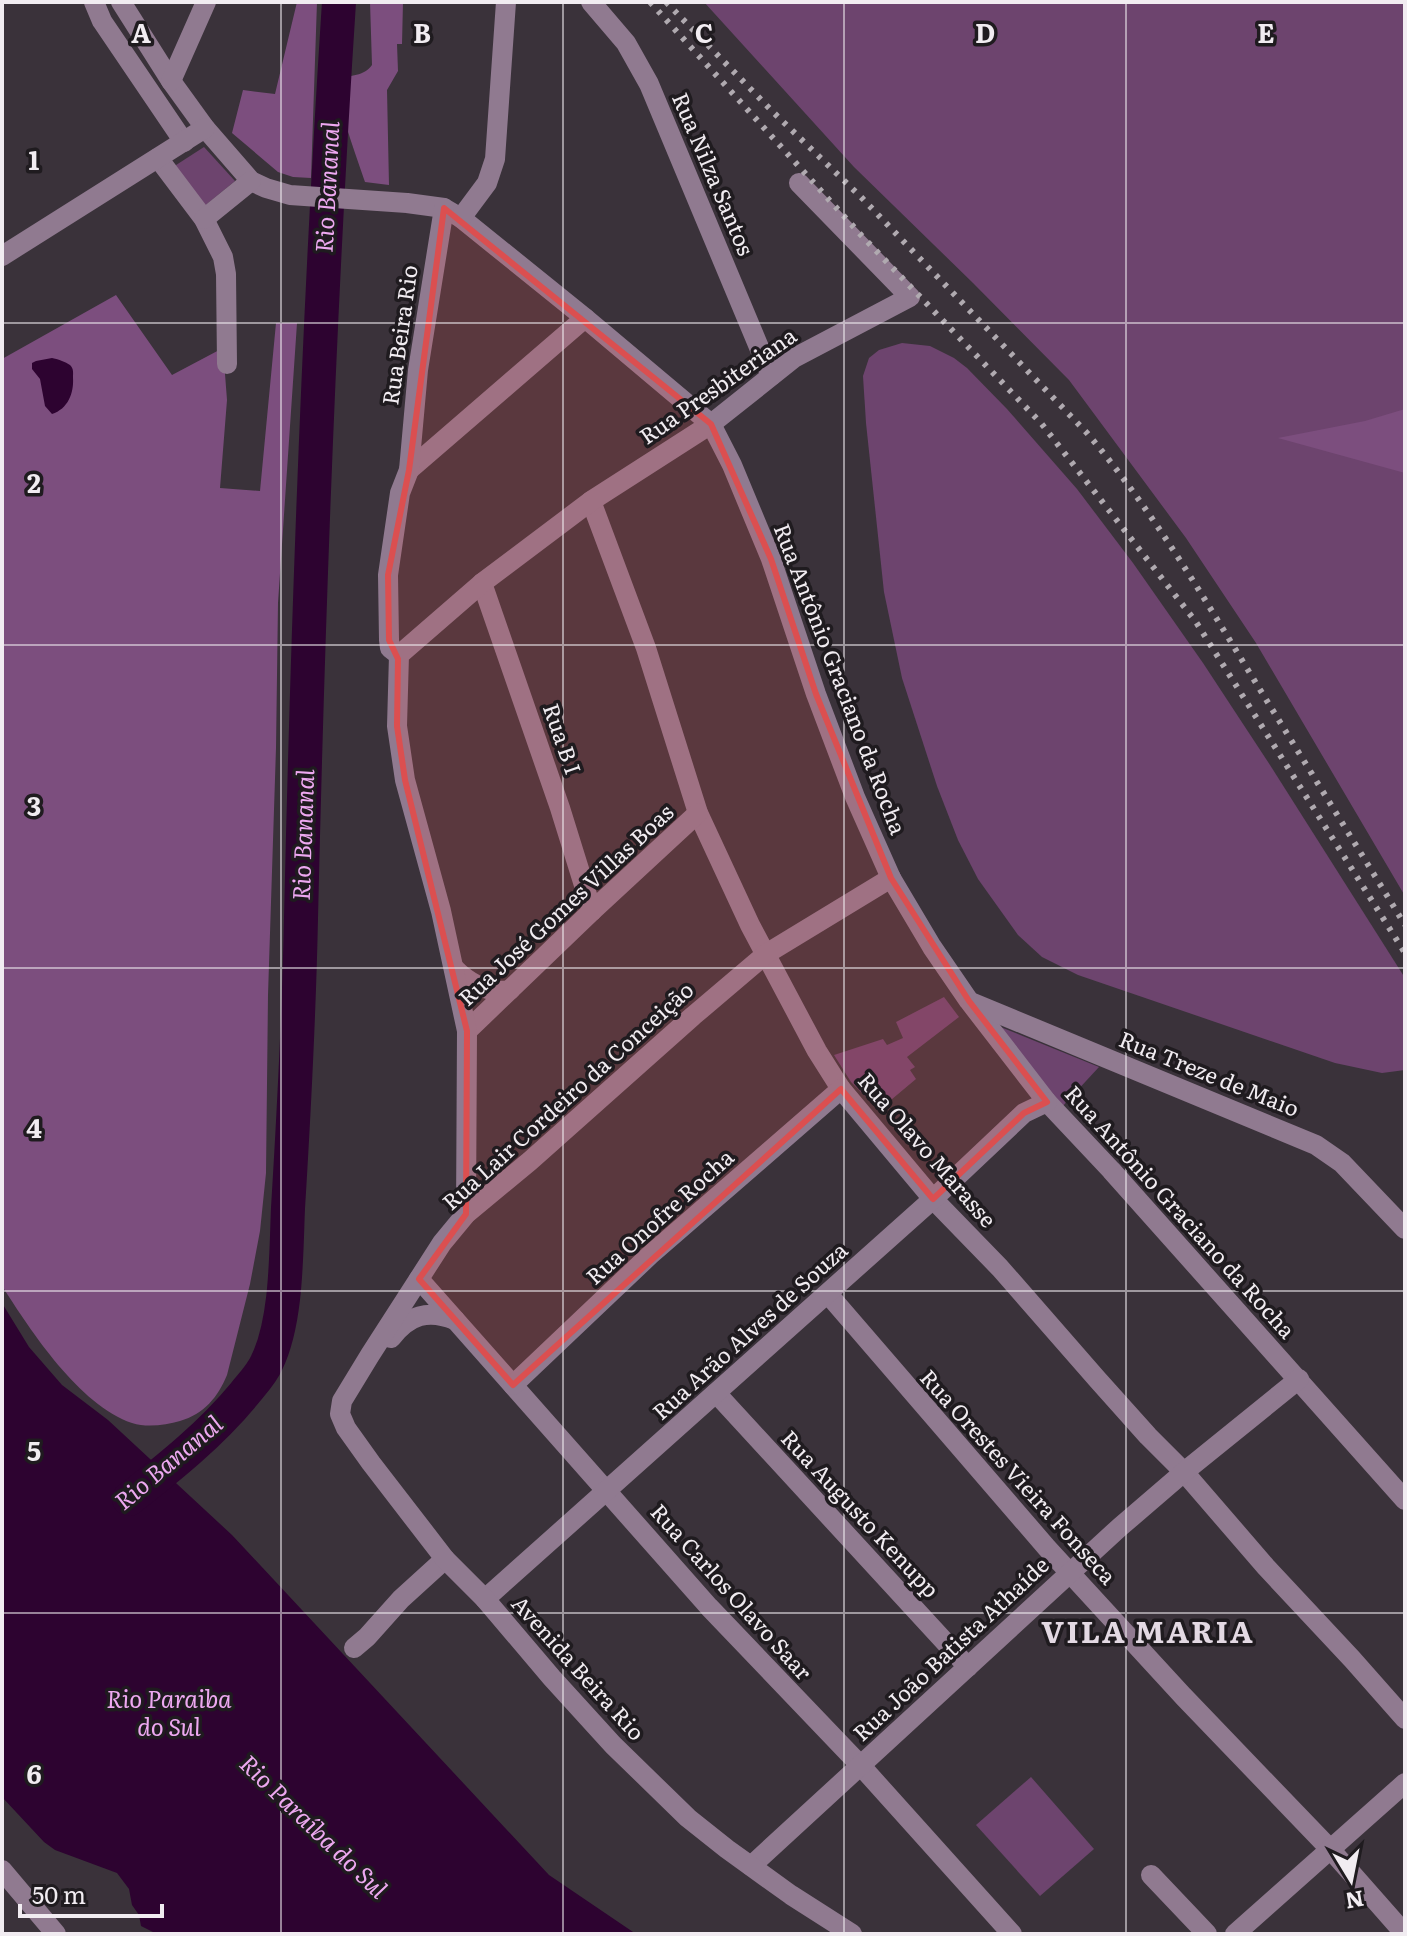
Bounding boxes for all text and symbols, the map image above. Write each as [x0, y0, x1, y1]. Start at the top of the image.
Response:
text: A [131, 12, 151, 51]
text: B [413, 12, 431, 51]
text: C [695, 12, 713, 51]
text: D [975, 12, 995, 51]
text: E [1257, 12, 1275, 51]
street label: Rua Nilza Santos [665, 87, 764, 260]
water label: Rio Bananal [305, 120, 346, 254]
text: 1 [29, 139, 40, 178]
street label: Rua Beira Rio [372, 263, 425, 407]
street label: Rua Presbiteriana [632, 318, 802, 451]
text: 2 [27, 462, 41, 501]
street label: Rua Antônio Graciano da Rocha [767, 518, 916, 839]
street label: Rua B I [536, 699, 591, 778]
water label: Rio Bananal [282, 768, 321, 901]
text: 3 [27, 785, 41, 824]
street label: Rua José Gomes Villas Boas [450, 795, 680, 1013]
street label: Rua Lair Cordeiro da Conceição [434, 973, 700, 1217]
street label: Rua Treze de Maio [1115, 1021, 1305, 1124]
street label: Rua Olavo Marasse [851, 1064, 1005, 1234]
street label: Rua Antônio Graciano da Rocha [1058, 1077, 1304, 1345]
text: 4 [26, 1107, 42, 1146]
street label: Rua Onofre Rocha [578, 1140, 740, 1291]
street label: Rua Arão Alves de Souza [644, 1233, 854, 1427]
street label: Rua Orestes Vieira Fonseca [913, 1361, 1125, 1591]
water label: Rio Bananal [106, 1405, 229, 1517]
street label: Rua Augusto Kenupp [774, 1422, 948, 1604]
text: 5 [27, 1430, 41, 1469]
street label: Rua Carlos Olavo Saar [644, 1495, 821, 1687]
street label: Rua João Batista Athaíde [845, 1548, 1055, 1748]
street label: Avenida Beira Rio [505, 1587, 653, 1747]
district label: VILA MARIA [1041, 1608, 1255, 1652]
water label: Rio Paraiba do Sul [106, 1680, 232, 1743]
water label: Rio Paraíba do Sul [233, 1745, 397, 1905]
text: 6 [26, 1753, 42, 1792]
north arrow [1311, 1840, 1391, 1920]
scale bar [20, 1868, 162, 1918]
text: 50 m [32, 1876, 86, 1911]
text: N [1343, 1883, 1367, 1919]

